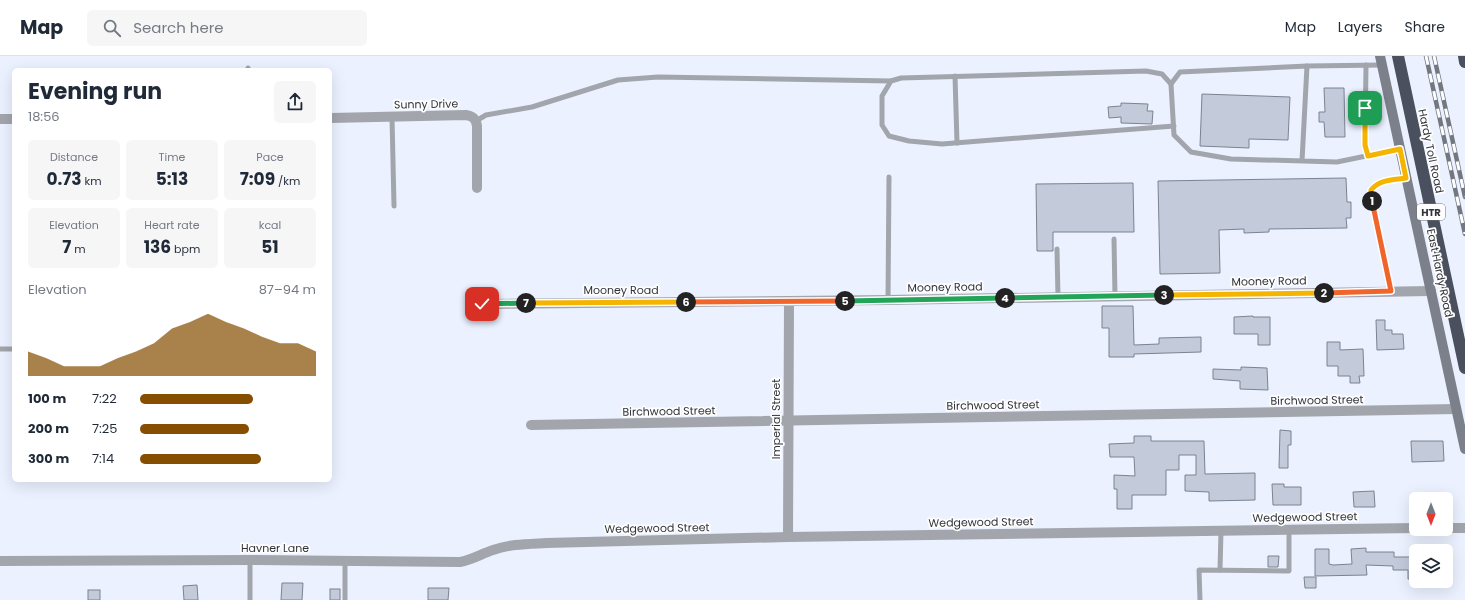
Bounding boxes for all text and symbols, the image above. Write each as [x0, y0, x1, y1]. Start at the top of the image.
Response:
search box [87, 10, 367, 46]
text: Map [20, 14, 63, 41]
icon: search [101, 17, 123, 39]
text: Search here [133, 17, 224, 38]
text: Map [1285, 17, 1316, 37]
text: Layers [1338, 17, 1382, 37]
text: Share [1404, 17, 1445, 37]
text: Evening run [28, 76, 162, 107]
button: share [274, 81, 316, 123]
pin [1348, 91, 1382, 125]
street label: Sunny Drive [394, 95, 458, 113]
icon: arrive [1354, 97, 1376, 119]
text: 18:56 [28, 107, 60, 126]
street label: Hardy Toll Road [1414, 107, 1448, 195]
text: Distance [50, 149, 98, 165]
text: Time [159, 149, 185, 165]
text: Pace [256, 149, 284, 165]
text: 0.73 [46, 167, 82, 191]
text: 5:13 [156, 167, 188, 191]
text: 7:09 [240, 167, 275, 191]
text: km [82, 173, 102, 189]
text: /km [275, 173, 300, 189]
pin: 1 [1362, 191, 1382, 211]
text: 1 [1370, 193, 1374, 209]
road number: HTR [1417, 204, 1445, 220]
text: Elevation [49, 217, 99, 233]
text: Heart rate [144, 217, 200, 233]
text: kcal [259, 217, 281, 233]
street label: East Hardy Road [1423, 227, 1457, 319]
text: 7 [62, 235, 71, 259]
text: 136 [144, 235, 171, 259]
text: 51 [261, 235, 279, 259]
text: m [71, 241, 86, 257]
text: bpm [171, 241, 200, 257]
street label: Mooney Road [1231, 272, 1307, 290]
street label: Mooney Road [907, 278, 983, 296]
text: Elevation [28, 280, 87, 299]
text: 87–94 m [259, 280, 316, 299]
street label: Mooney Road [583, 282, 659, 298]
pin: 2 [1314, 283, 1334, 303]
pin: 3 [1154, 285, 1174, 305]
text: 2 [1321, 285, 1327, 301]
pin [465, 287, 499, 321]
text: 3 [1161, 287, 1167, 303]
pin: 4 [995, 288, 1015, 308]
text: 4 [1001, 290, 1009, 306]
pin: 5 [835, 291, 855, 311]
pin: 6 [676, 292, 696, 312]
icon: check [471, 293, 493, 315]
pin: 7 [516, 293, 536, 313]
text: 5 [841, 293, 849, 309]
text: 6 [682, 294, 690, 310]
text: 7 [523, 295, 529, 311]
street label: Imperial Street [768, 379, 784, 459]
text: 100 m [28, 389, 66, 408]
text: 7:22 [92, 389, 117, 408]
street label: Birchwood Street [1270, 391, 1364, 409]
street label: Birchwood Street [946, 396, 1040, 414]
street label: Birchwood Street [622, 402, 716, 420]
text: 200 m [28, 419, 69, 438]
text: 7:25 [92, 419, 118, 438]
text: 300 m [28, 449, 69, 468]
text: 7:14 [92, 449, 114, 468]
north arrow [1409, 492, 1453, 536]
map controls [1409, 492, 1453, 588]
street label: Wedgewood Street [1252, 508, 1358, 526]
street label: Wedgewood Street [928, 513, 1034, 531]
street label: Wedgewood Street [604, 519, 710, 537]
street label: Havner Lane [241, 540, 309, 556]
button: layers [1409, 544, 1453, 588]

